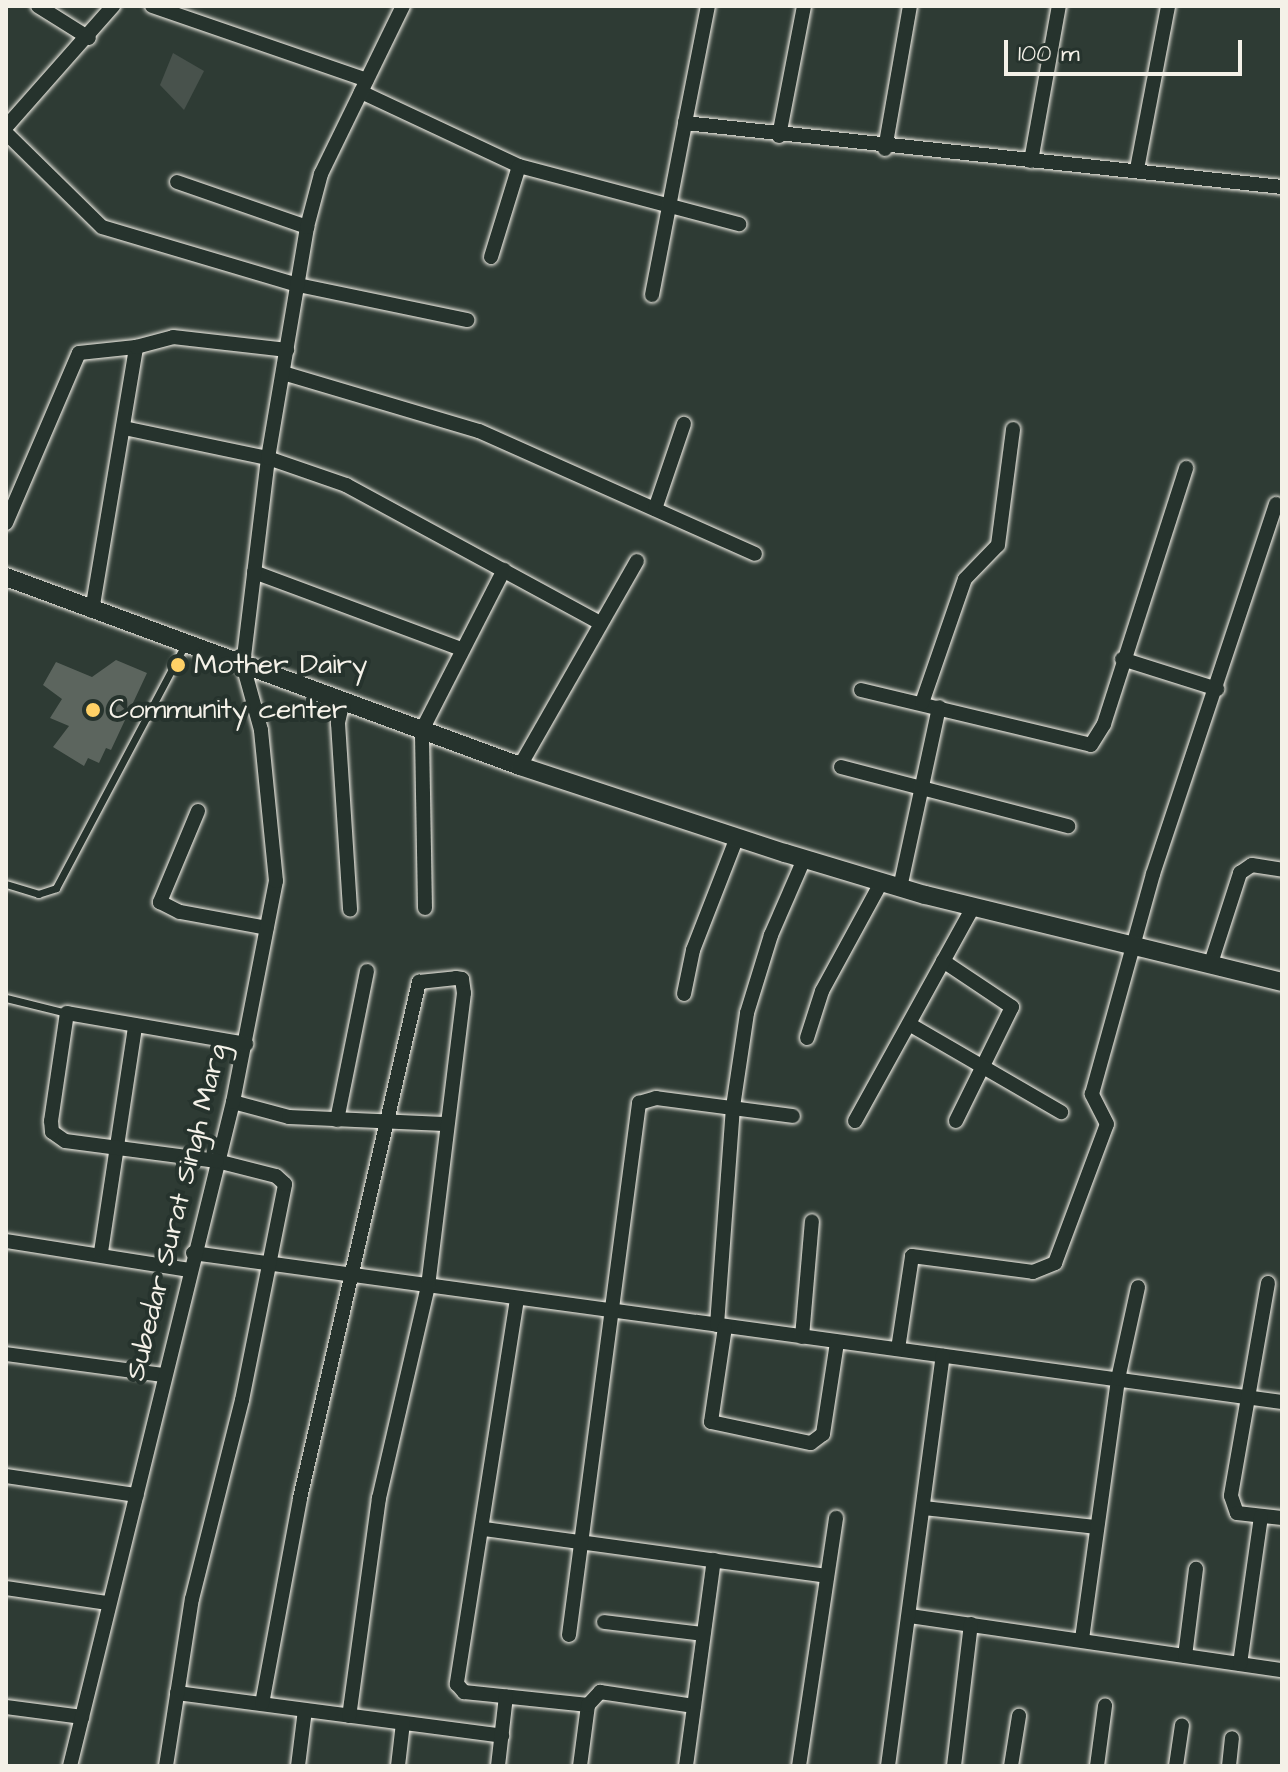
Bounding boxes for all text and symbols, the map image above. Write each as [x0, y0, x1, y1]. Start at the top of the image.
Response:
scale bar [1008, 24, 1246, 74]
text: 100 m [1018, 37, 1080, 71]
place label: Mother Dairy [194, 648, 367, 682]
marker: Mother Dairy [169, 656, 187, 674]
place label: Community center [109, 693, 347, 727]
marker: Community center [84, 701, 102, 719]
street label: Subedar Surat Singh Marg [119, 1040, 235, 1384]

